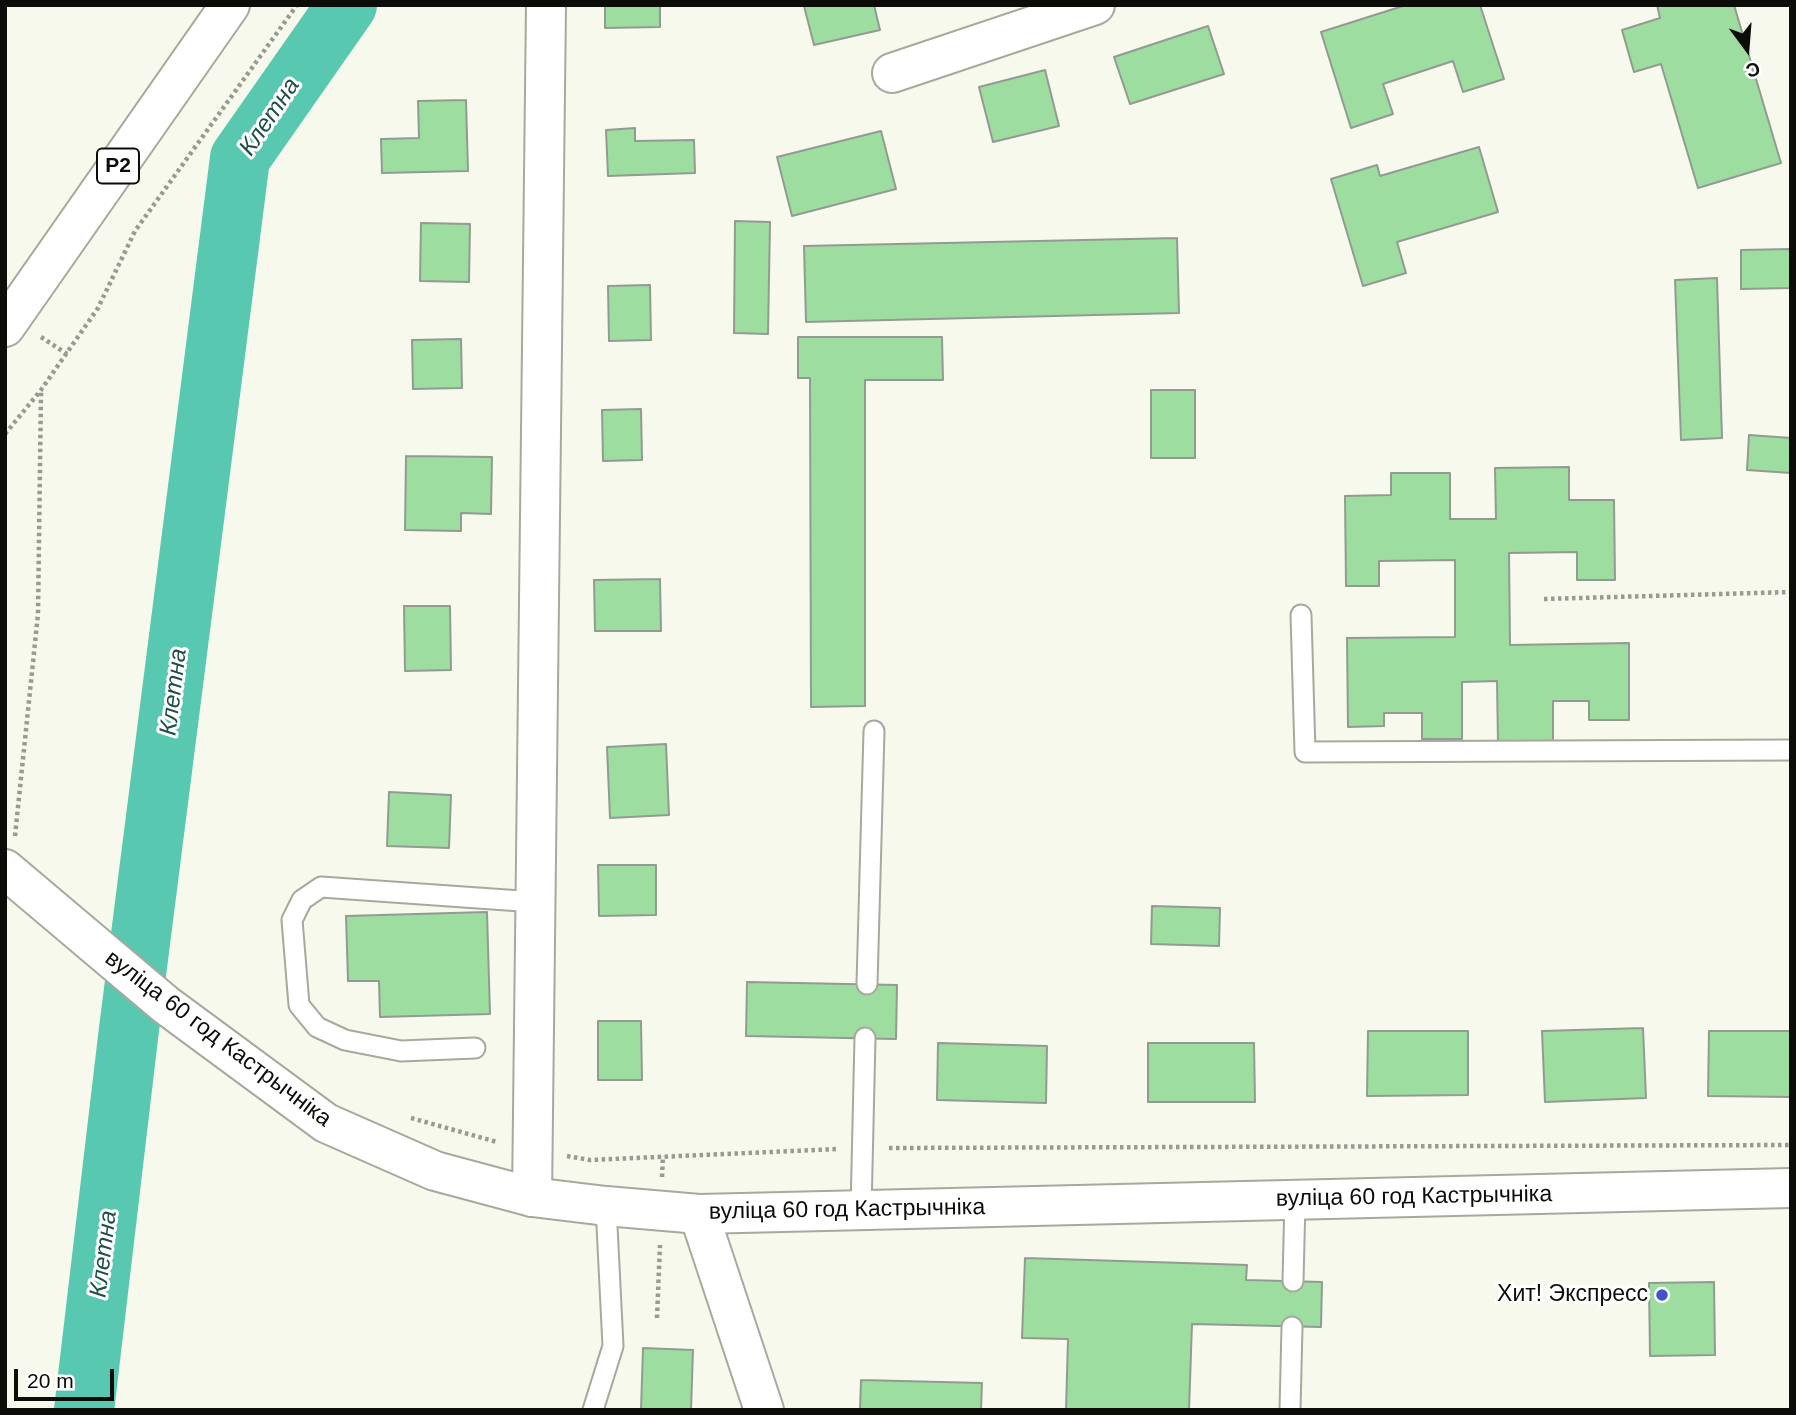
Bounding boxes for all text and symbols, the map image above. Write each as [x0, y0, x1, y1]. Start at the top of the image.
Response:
north arrow [1712, 14, 1782, 84]
text: С [1743, 58, 1762, 82]
water label: Клетна [234, 73, 306, 161]
road number: Р2 [97, 148, 139, 184]
water label: Клетна [154, 647, 194, 737]
street label: вуліца 60 год Кастрычніка [99, 945, 337, 1133]
street label: вуліца 60 год Кастрычніка [1276, 1181, 1552, 1213]
street label: вуліца 60 год Кастрычніка [709, 1194, 985, 1226]
water label: Клетна [84, 1209, 124, 1299]
place label: Хит! Экспресс [1497, 1281, 1648, 1309]
marker: Хит! Экспресс [1654, 1287, 1670, 1303]
scale bar [18, 1356, 117, 1400]
text: 20 m [27, 1369, 74, 1392]

